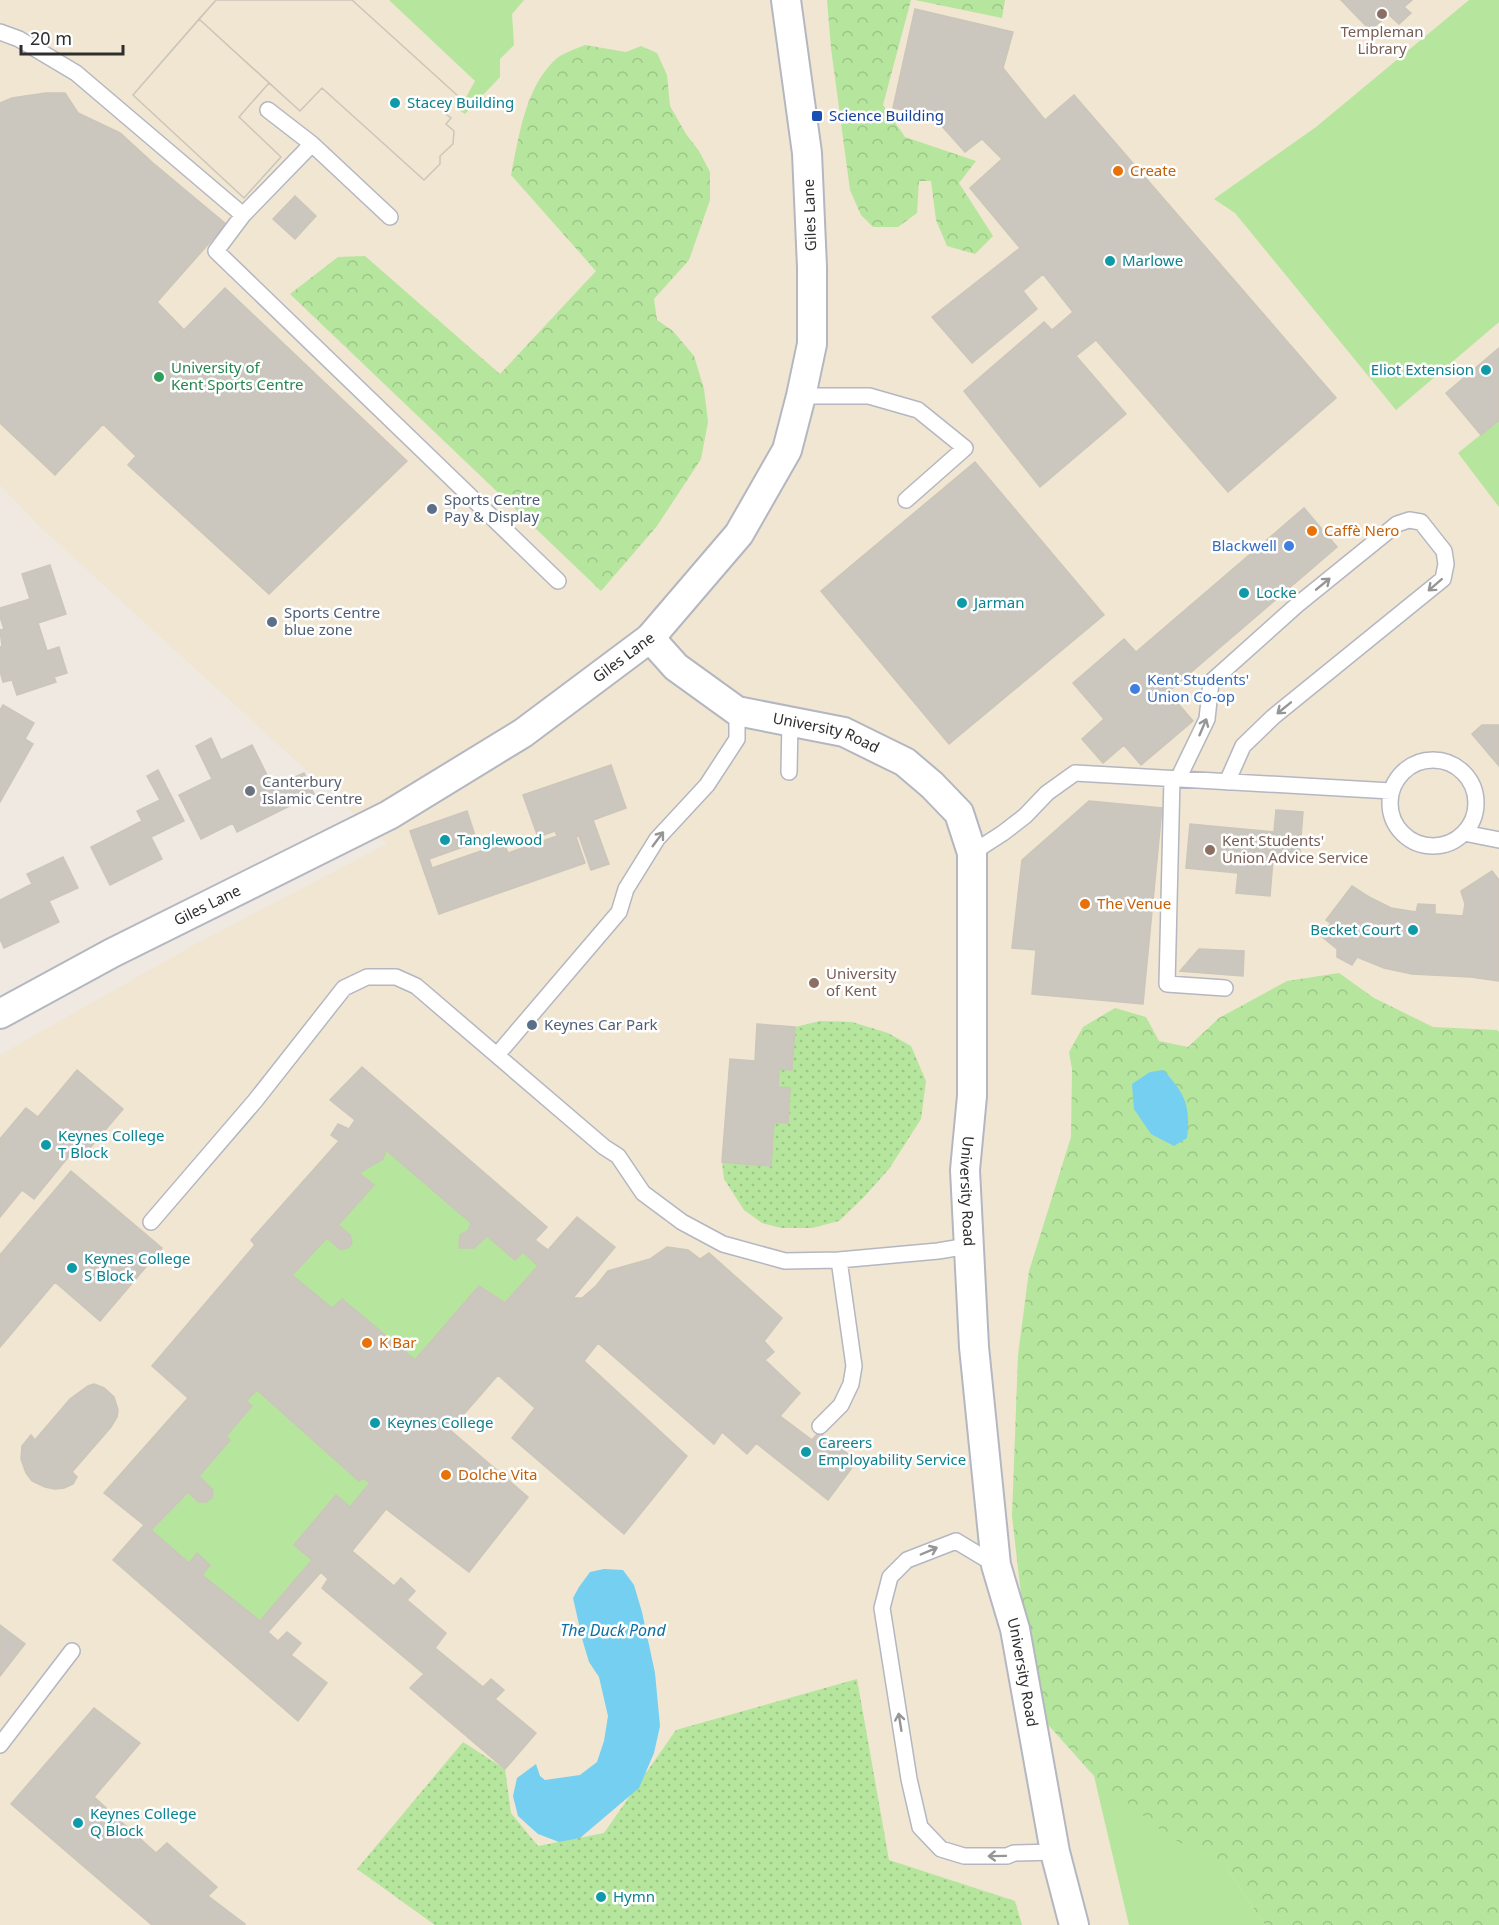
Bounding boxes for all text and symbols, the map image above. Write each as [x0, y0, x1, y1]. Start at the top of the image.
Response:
marker: Templeman Library [1375, 7, 1389, 21]
scale bar [21, 18, 123, 56]
place label: Templeman Library [1340, 21, 1424, 58]
text: 20 m [30, 26, 72, 50]
place label: Stacey Building [407, 92, 514, 112]
marker: Stacey Building [388, 96, 402, 110]
place label: Science Building [829, 105, 944, 125]
marker: Science Building [810, 109, 824, 123]
place label: Create [1130, 160, 1176, 180]
marker: Create [1111, 164, 1125, 178]
street label: Giles Lane [798, 179, 820, 251]
place label: Marlowe [1122, 250, 1183, 270]
marker: Marlowe [1103, 254, 1117, 268]
place label: University of Kent Sports Centre [171, 357, 304, 394]
place label: Eliot Extension [1371, 359, 1474, 379]
marker: Eliot Extension [1479, 363, 1493, 377]
marker: University of Kent Sports Centre [152, 370, 166, 384]
place label: Sports Centre Pay & Display [444, 489, 540, 526]
marker: Sports Centre Pay & Display [425, 502, 439, 516]
place label: Caffè Nero [1324, 520, 1399, 540]
marker: Caffè Nero [1305, 524, 1319, 538]
place label: Blackwell [1212, 535, 1277, 555]
marker: Blackwell [1282, 539, 1296, 553]
one-way arrow [1315, 577, 1330, 591]
one-way arrow [1428, 578, 1443, 592]
place label: Locke [1256, 582, 1297, 602]
marker: Locke [1237, 586, 1251, 600]
place label: Jarman [972, 592, 1024, 612]
marker: Jarman [955, 596, 969, 610]
place label: Sports Centre blue zone [284, 602, 380, 639]
marker: Sports Centre blue zone [265, 615, 279, 629]
street label: Giles Lane [588, 627, 658, 686]
place label: Kent Students' Union Co-op [1147, 669, 1249, 706]
marker: Kent Students' Union Co-op [1128, 682, 1142, 696]
one-way arrow [1277, 701, 1292, 715]
street label: University Road [771, 707, 883, 757]
one-way arrow [1198, 718, 1210, 736]
place label: Canterbury Islamic Centre [262, 771, 363, 808]
marker: Canterbury Islamic Centre [243, 784, 257, 798]
place label: Tanglewood [457, 829, 542, 849]
place label: Kent Students' Union Advice Service [1222, 830, 1368, 867]
one-way arrow [651, 832, 664, 848]
marker: Tanglewood [438, 833, 452, 847]
marker: Kent Students' Union Advice Service [1203, 843, 1217, 857]
street label: Giles Lane [170, 880, 244, 930]
place label: The Venue [1097, 893, 1171, 913]
marker: The Venue [1078, 897, 1092, 911]
place label: Becket Court [1310, 919, 1402, 939]
marker: Becket Court [1406, 923, 1420, 937]
place label: University of Kent [826, 963, 897, 1000]
marker: University of Kent [807, 976, 821, 990]
place label: Keynes Car Park [544, 1014, 658, 1034]
marker: Keynes Car Park [525, 1018, 539, 1032]
place label: Keynes College T Block [58, 1125, 164, 1162]
street label: University Road [956, 1135, 980, 1247]
marker: Keynes College T Block [39, 1138, 53, 1152]
place label: Keynes College S Block [84, 1248, 190, 1285]
marker: Keynes College S Block [65, 1261, 79, 1275]
place label: K Bar [379, 1332, 417, 1352]
marker: K Bar [360, 1336, 374, 1350]
place label: Keynes College [387, 1412, 493, 1432]
marker: Keynes College [368, 1416, 382, 1430]
place label: Careers Employability Service [818, 1432, 966, 1469]
marker: Careers Employability Service [799, 1445, 813, 1459]
place label: Dolche Vita [458, 1464, 537, 1484]
marker: Dolche Vita [439, 1468, 453, 1482]
one-way arrow [919, 1545, 937, 1556]
street label: University Road [1003, 1615, 1043, 1728]
water label: The Duck Pond [560, 1619, 666, 1641]
one-way arrow [894, 1712, 905, 1732]
place label: Keynes College Q Block [90, 1803, 196, 1840]
marker: Keynes College Q Block [71, 1816, 85, 1830]
one-way arrow [988, 1850, 1008, 1862]
place label: Hymn [613, 1886, 655, 1906]
marker: Hymn [594, 1890, 608, 1904]

